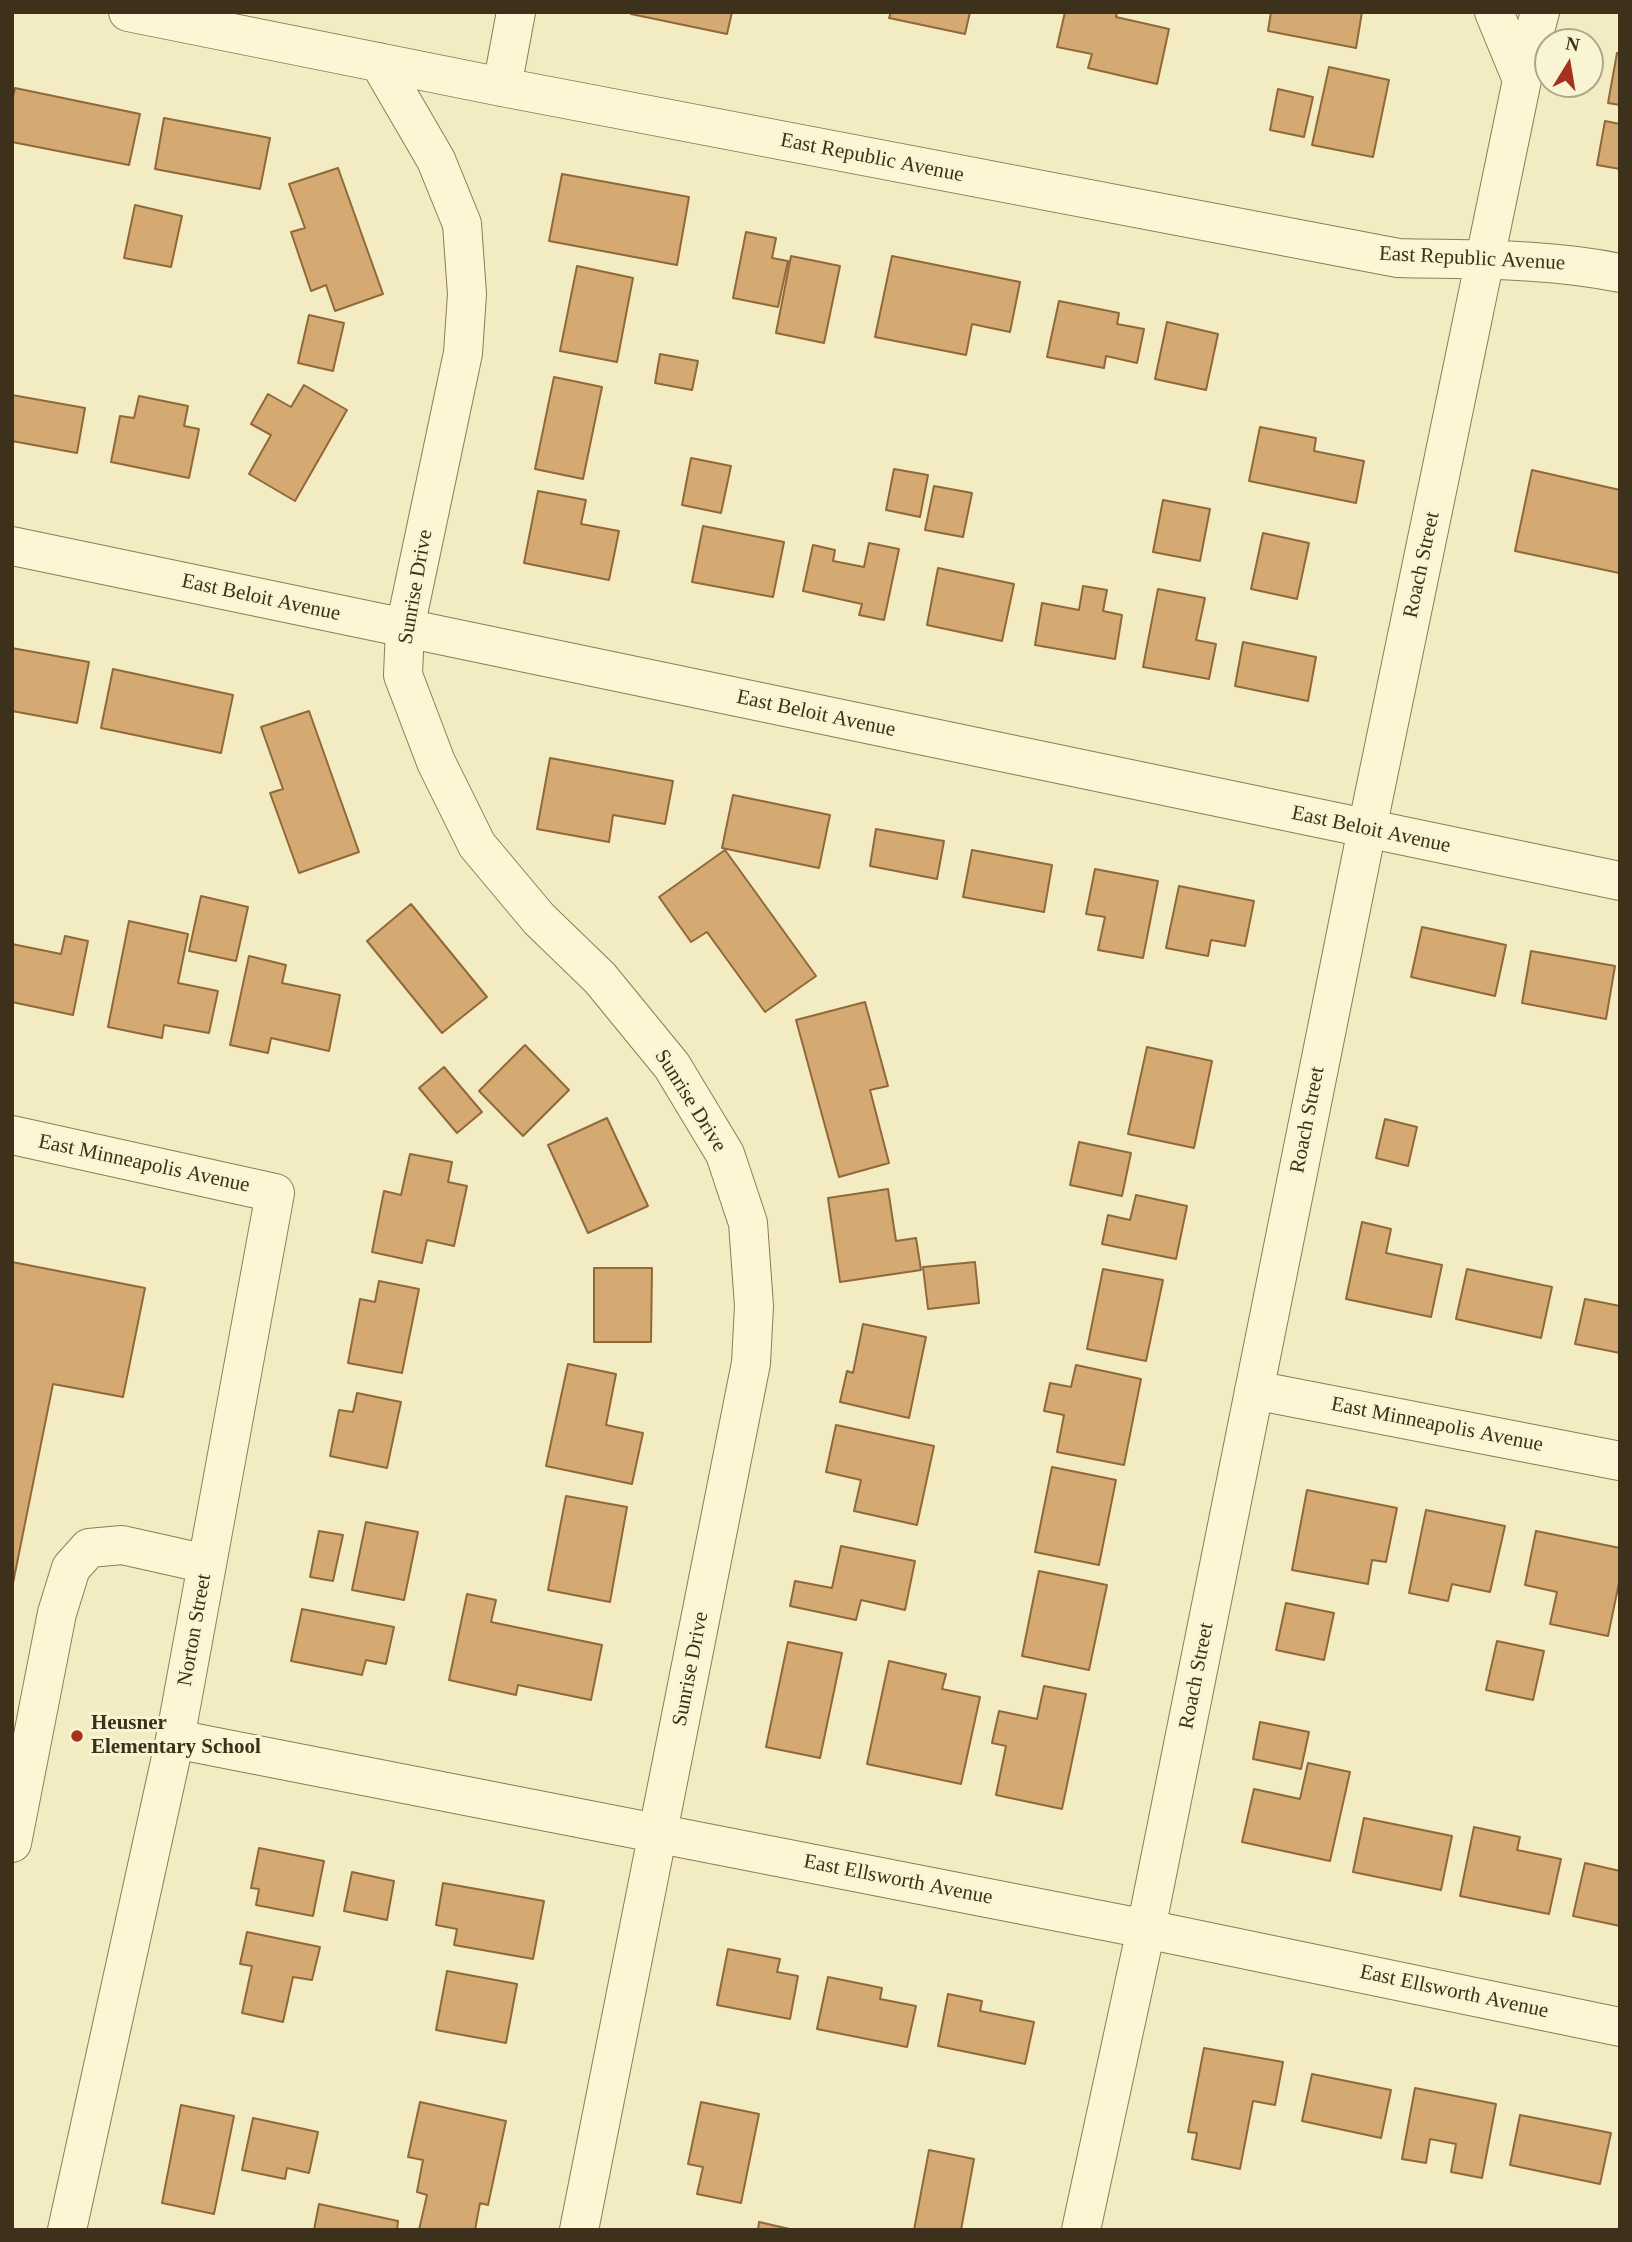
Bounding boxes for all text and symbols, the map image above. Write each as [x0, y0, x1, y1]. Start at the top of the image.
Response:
north arrow [1534, 28, 1604, 98]
text: N [1564, 32, 1581, 55]
street label: East Republic Avenue [778, 128, 966, 188]
street label: East Republic Avenue [1378, 242, 1566, 276]
street label: Roach Street [1398, 510, 1446, 620]
street label: Sunrise Drive [394, 528, 438, 646]
street label: East Beloit Avenue [179, 569, 343, 627]
street label: East Beloit Avenue [734, 685, 898, 743]
street label: East Beloit Avenue [1289, 801, 1453, 859]
street label: Sunrise Drive [649, 1045, 731, 1157]
street label: Roach Street [1285, 1065, 1331, 1175]
street label: East Minneapolis Avenue [36, 1129, 252, 1199]
street label: East Minneapolis Avenue [1329, 1392, 1545, 1458]
street label: Norton Street [173, 1572, 217, 1688]
street label: Sunrise Drive [668, 1610, 714, 1728]
street label: Roach Street [1174, 1621, 1220, 1731]
place label: Heusner Elementary School [91, 1711, 261, 1761]
marker: Heusner Elementary School [69, 1728, 85, 1744]
street label: East Ellsworth Avenue [801, 1849, 995, 1911]
street label: East Ellsworth Avenue [1357, 1960, 1551, 2024]

